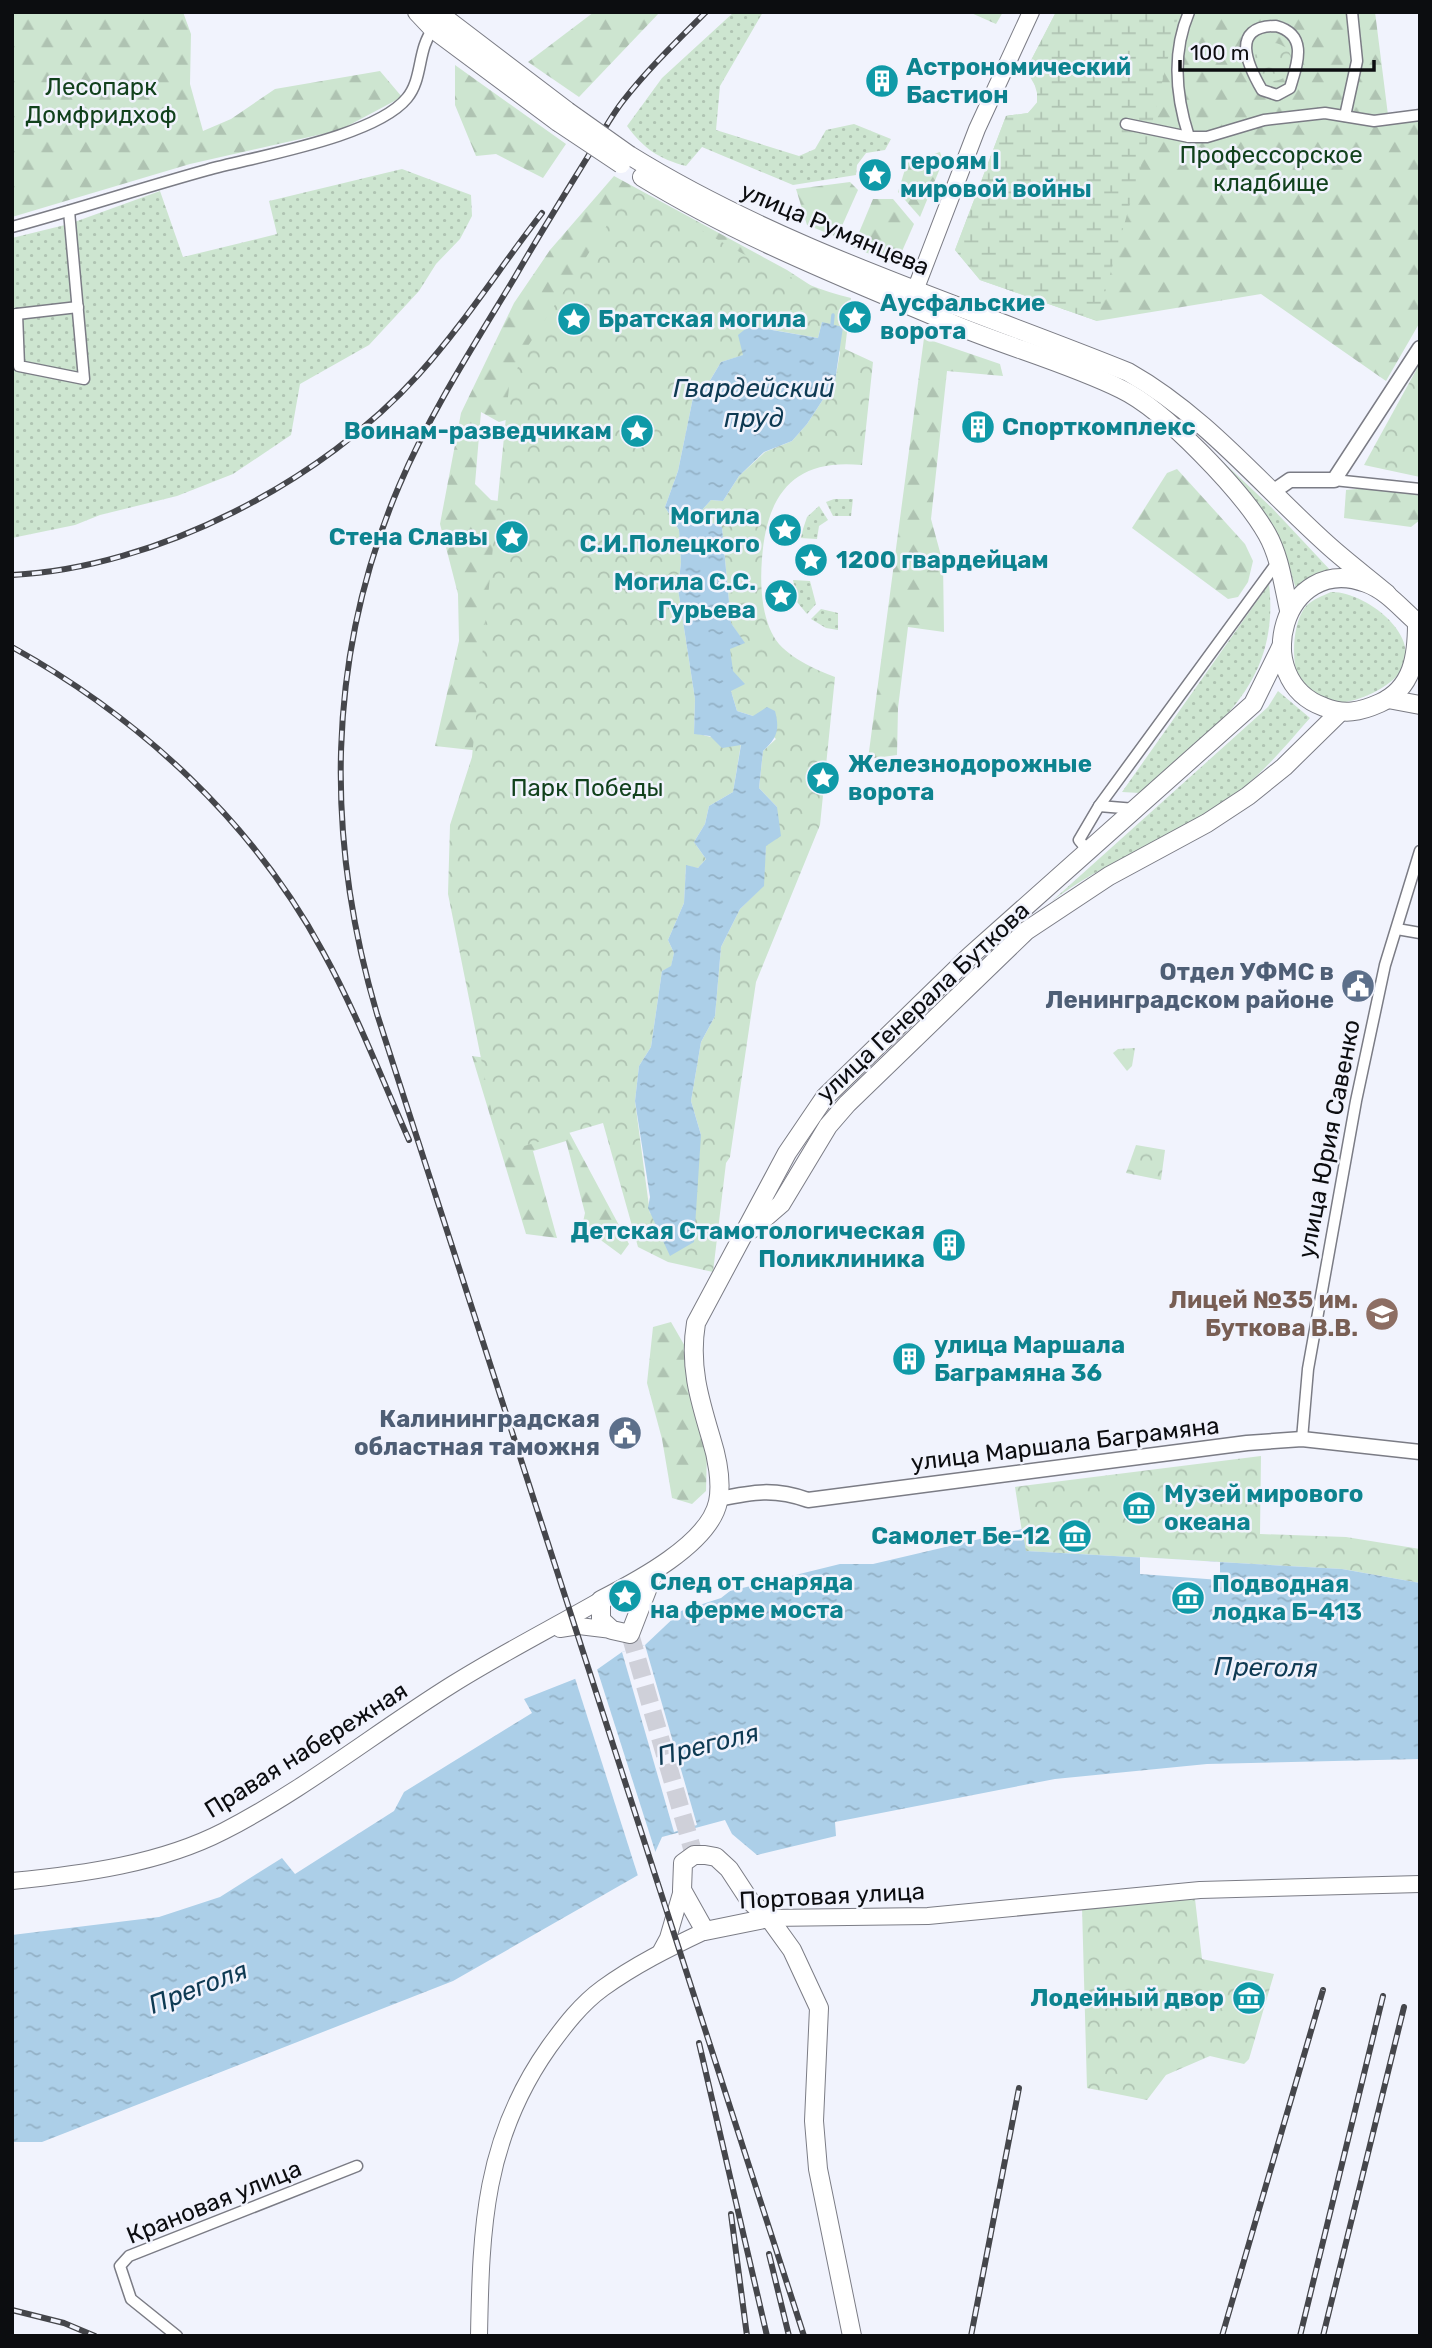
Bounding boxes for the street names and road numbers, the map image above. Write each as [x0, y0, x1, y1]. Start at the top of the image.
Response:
street label: улица Румянцева [736, 177, 934, 281]
street label: улица Генерала Буткова [811, 896, 1035, 1108]
street label: улица Юрия Савенко [1292, 1017, 1366, 1261]
street label: улица Маршала Баграмяна [909, 1411, 1221, 1477]
street label: Правая набережная [200, 1676, 412, 1824]
street label: Портовая улица [738, 1877, 926, 1915]
street label: Крановая улица [123, 2154, 305, 2250]

